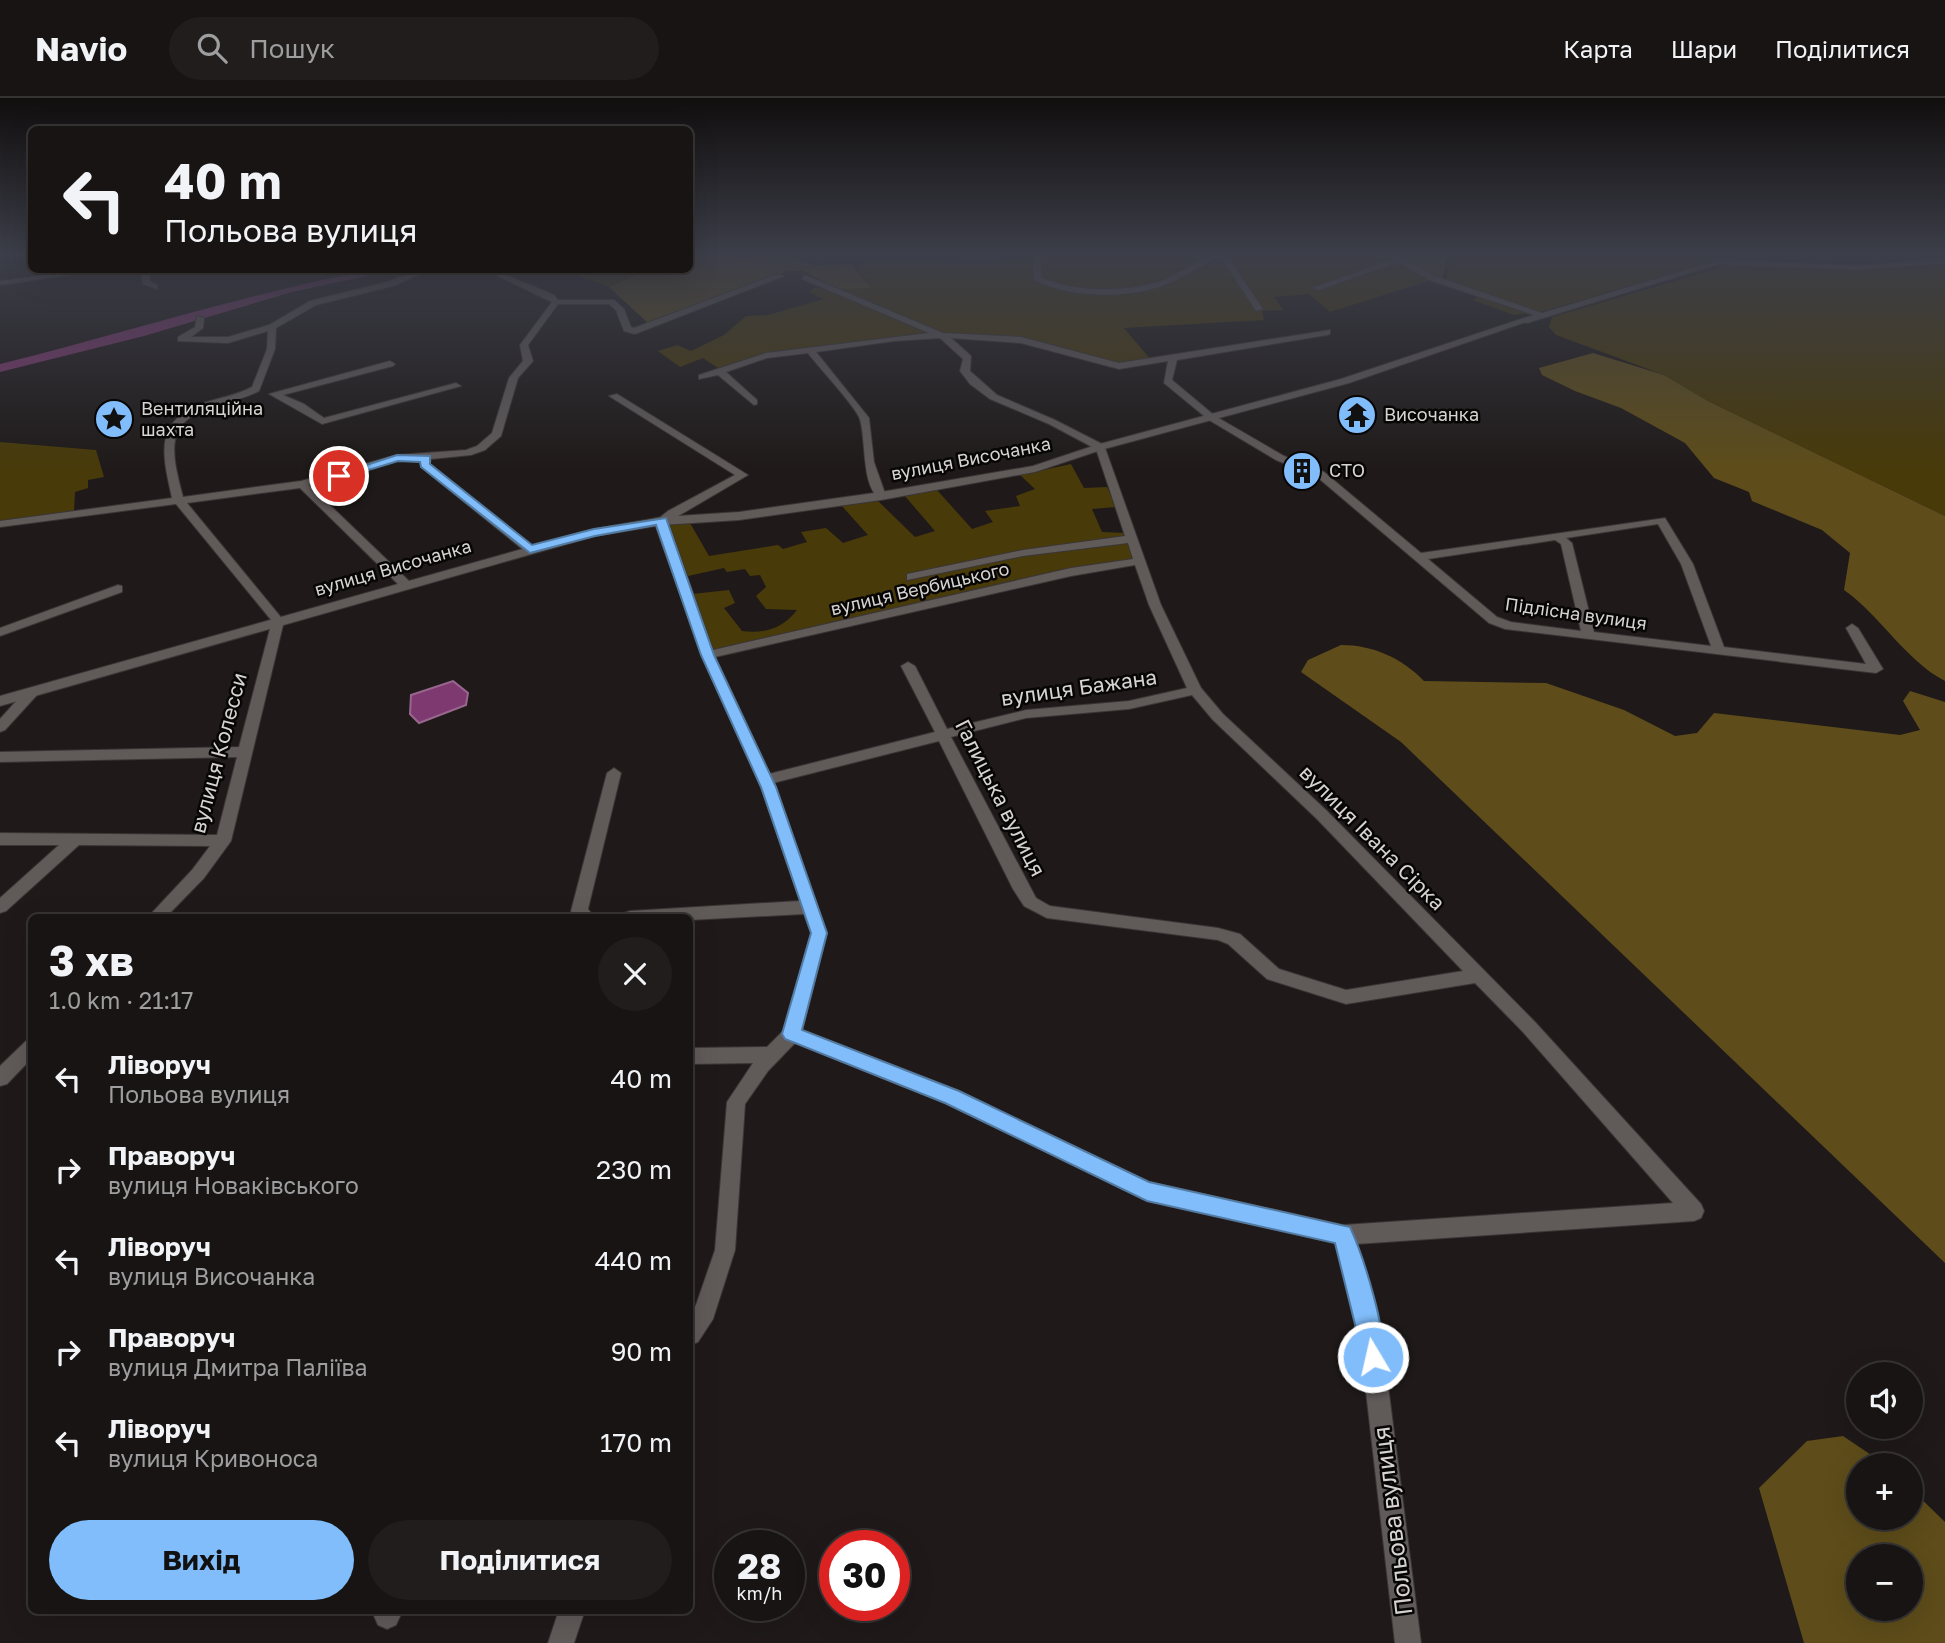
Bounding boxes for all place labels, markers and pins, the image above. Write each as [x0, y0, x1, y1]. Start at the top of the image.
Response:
temple icon: Височанка [1336, 394, 1378, 436]
place label: Вентиляційна шахта [141, 397, 263, 440]
place icon: Вентиляційна шахта [93, 398, 135, 440]
place label: Височанка [1384, 403, 1479, 425]
pin [309, 446, 369, 506]
building icon: СТО [1281, 450, 1323, 492]
place label: СТО [1329, 459, 1365, 481]

